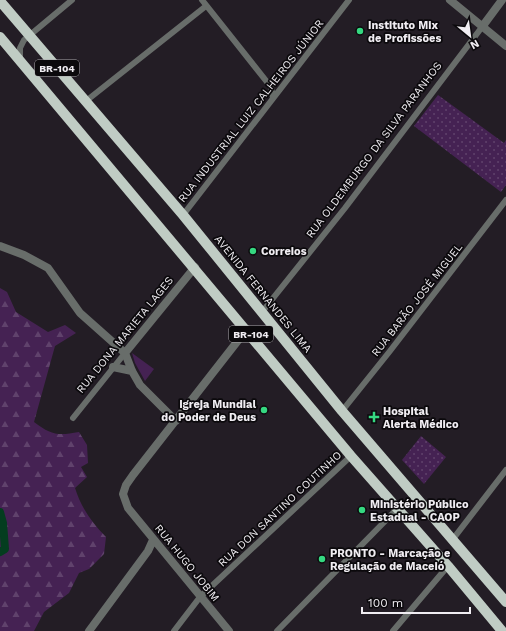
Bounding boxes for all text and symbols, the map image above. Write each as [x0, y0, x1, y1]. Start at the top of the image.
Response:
street label: RUA INDUSTRIAL LUIZ CALHEIROS JÚNIOR [175, 16, 326, 205]
north arrow [450, 16, 490, 56]
place label: Instituto Mix de Profissões [368, 19, 441, 45]
marker: Instituto Mix de Profissões [355, 26, 365, 36]
text: N [468, 37, 481, 52]
street label: RUA OLDEMBURGO DA SILVA PARANHOS [303, 59, 445, 241]
road number: BR-104 [35, 60, 79, 76]
street label: AVENIDA FERNANDES LIMA [212, 233, 314, 355]
street label: RUA BARÃO JOSÉ MIGUEL [368, 240, 465, 359]
place label: Correios [261, 245, 307, 258]
marker: Correios [248, 246, 258, 256]
street label: RUA DONA MARIETA LAGES [74, 274, 176, 396]
road number: BR-104 [229, 326, 273, 342]
place label: Igreja Mundial do Poder de Deus [161, 398, 256, 424]
marker: Igreja Mundial do Poder de Deus [259, 405, 269, 415]
place label: Hospital Alerta Médico [383, 405, 459, 431]
marker: Hospital Alerta Médico [368, 411, 380, 423]
street label: RUA DON SANTINO COUTINHO [216, 448, 344, 570]
place label: Ministério Público Estadual - CAOP [370, 498, 469, 524]
marker: Ministério Público Estadual - CAOP [357, 505, 367, 515]
street label: RUA HUGO JOBIM [152, 522, 222, 604]
place label: PRONTO - Marcação e Regulação de Maceió [330, 547, 450, 573]
marker: PRONTO - Marcação e Regulação de Maceió [317, 554, 327, 564]
scale bar [362, 589, 470, 615]
text: 100 m [368, 596, 403, 610]

